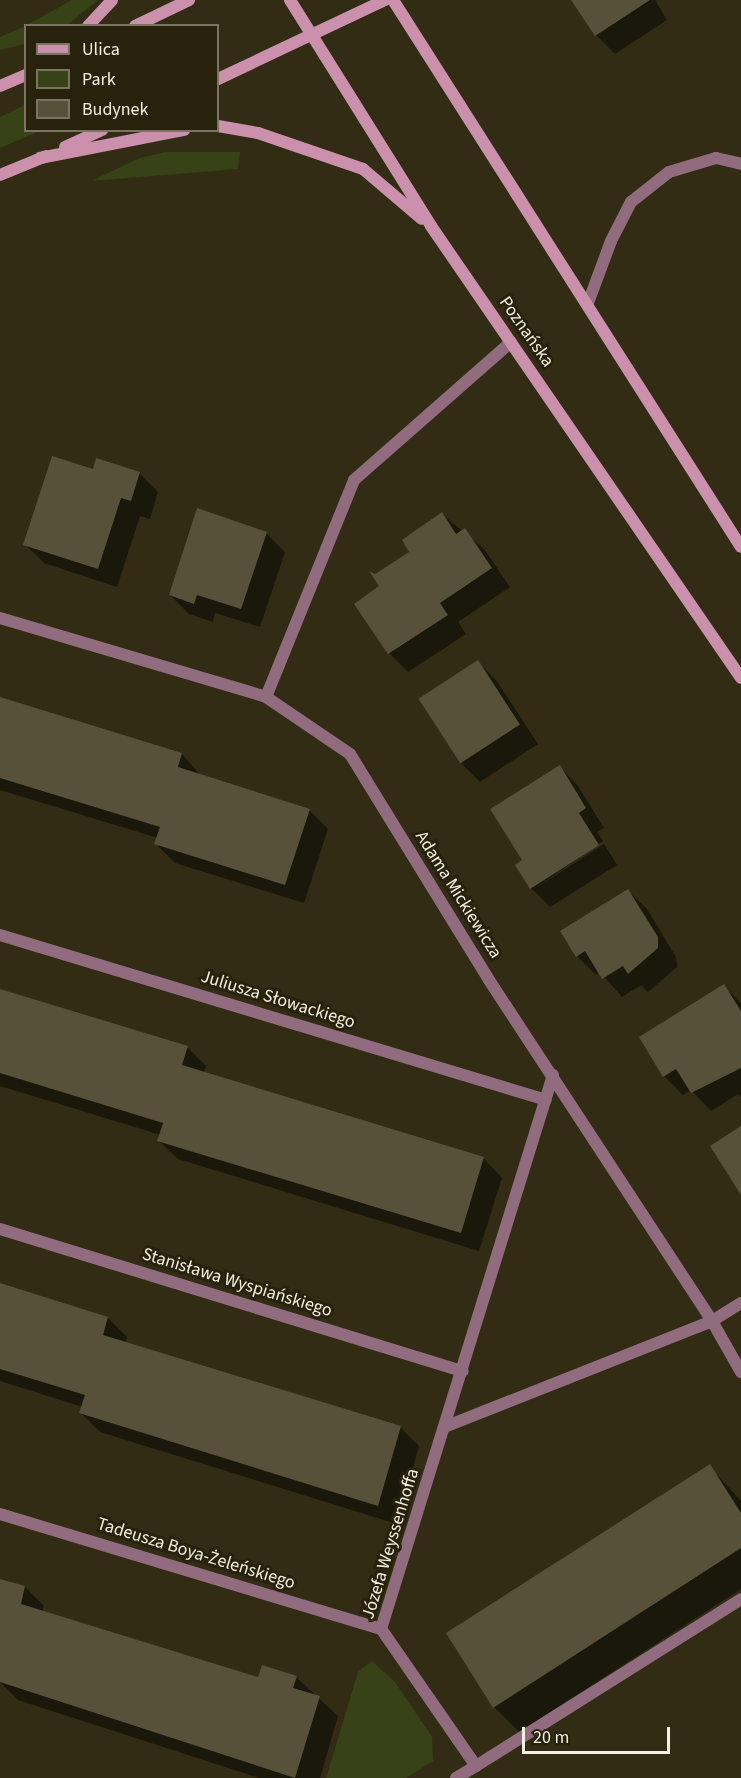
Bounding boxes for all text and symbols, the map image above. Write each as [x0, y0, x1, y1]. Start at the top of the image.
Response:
legend [24, 24, 219, 132]
text: Ulica [82, 37, 120, 62]
text: Park [82, 67, 116, 92]
text: Budynek [82, 97, 148, 122]
street label: Poznańska [494, 293, 558, 371]
street label: Adama Mickiewicza [410, 827, 506, 963]
street label: Juliusza Słowackiego [198, 966, 358, 1034]
street label: Stanisława Wyspiańskiego [140, 1244, 334, 1322]
street label: Józefa Weyssenhoffa [358, 1466, 424, 1622]
street label: Tadeusza Boya-Żeleńskiego [94, 1514, 298, 1594]
scale bar [525, 1715, 674, 1753]
text: 20 m [533, 1725, 569, 1750]

